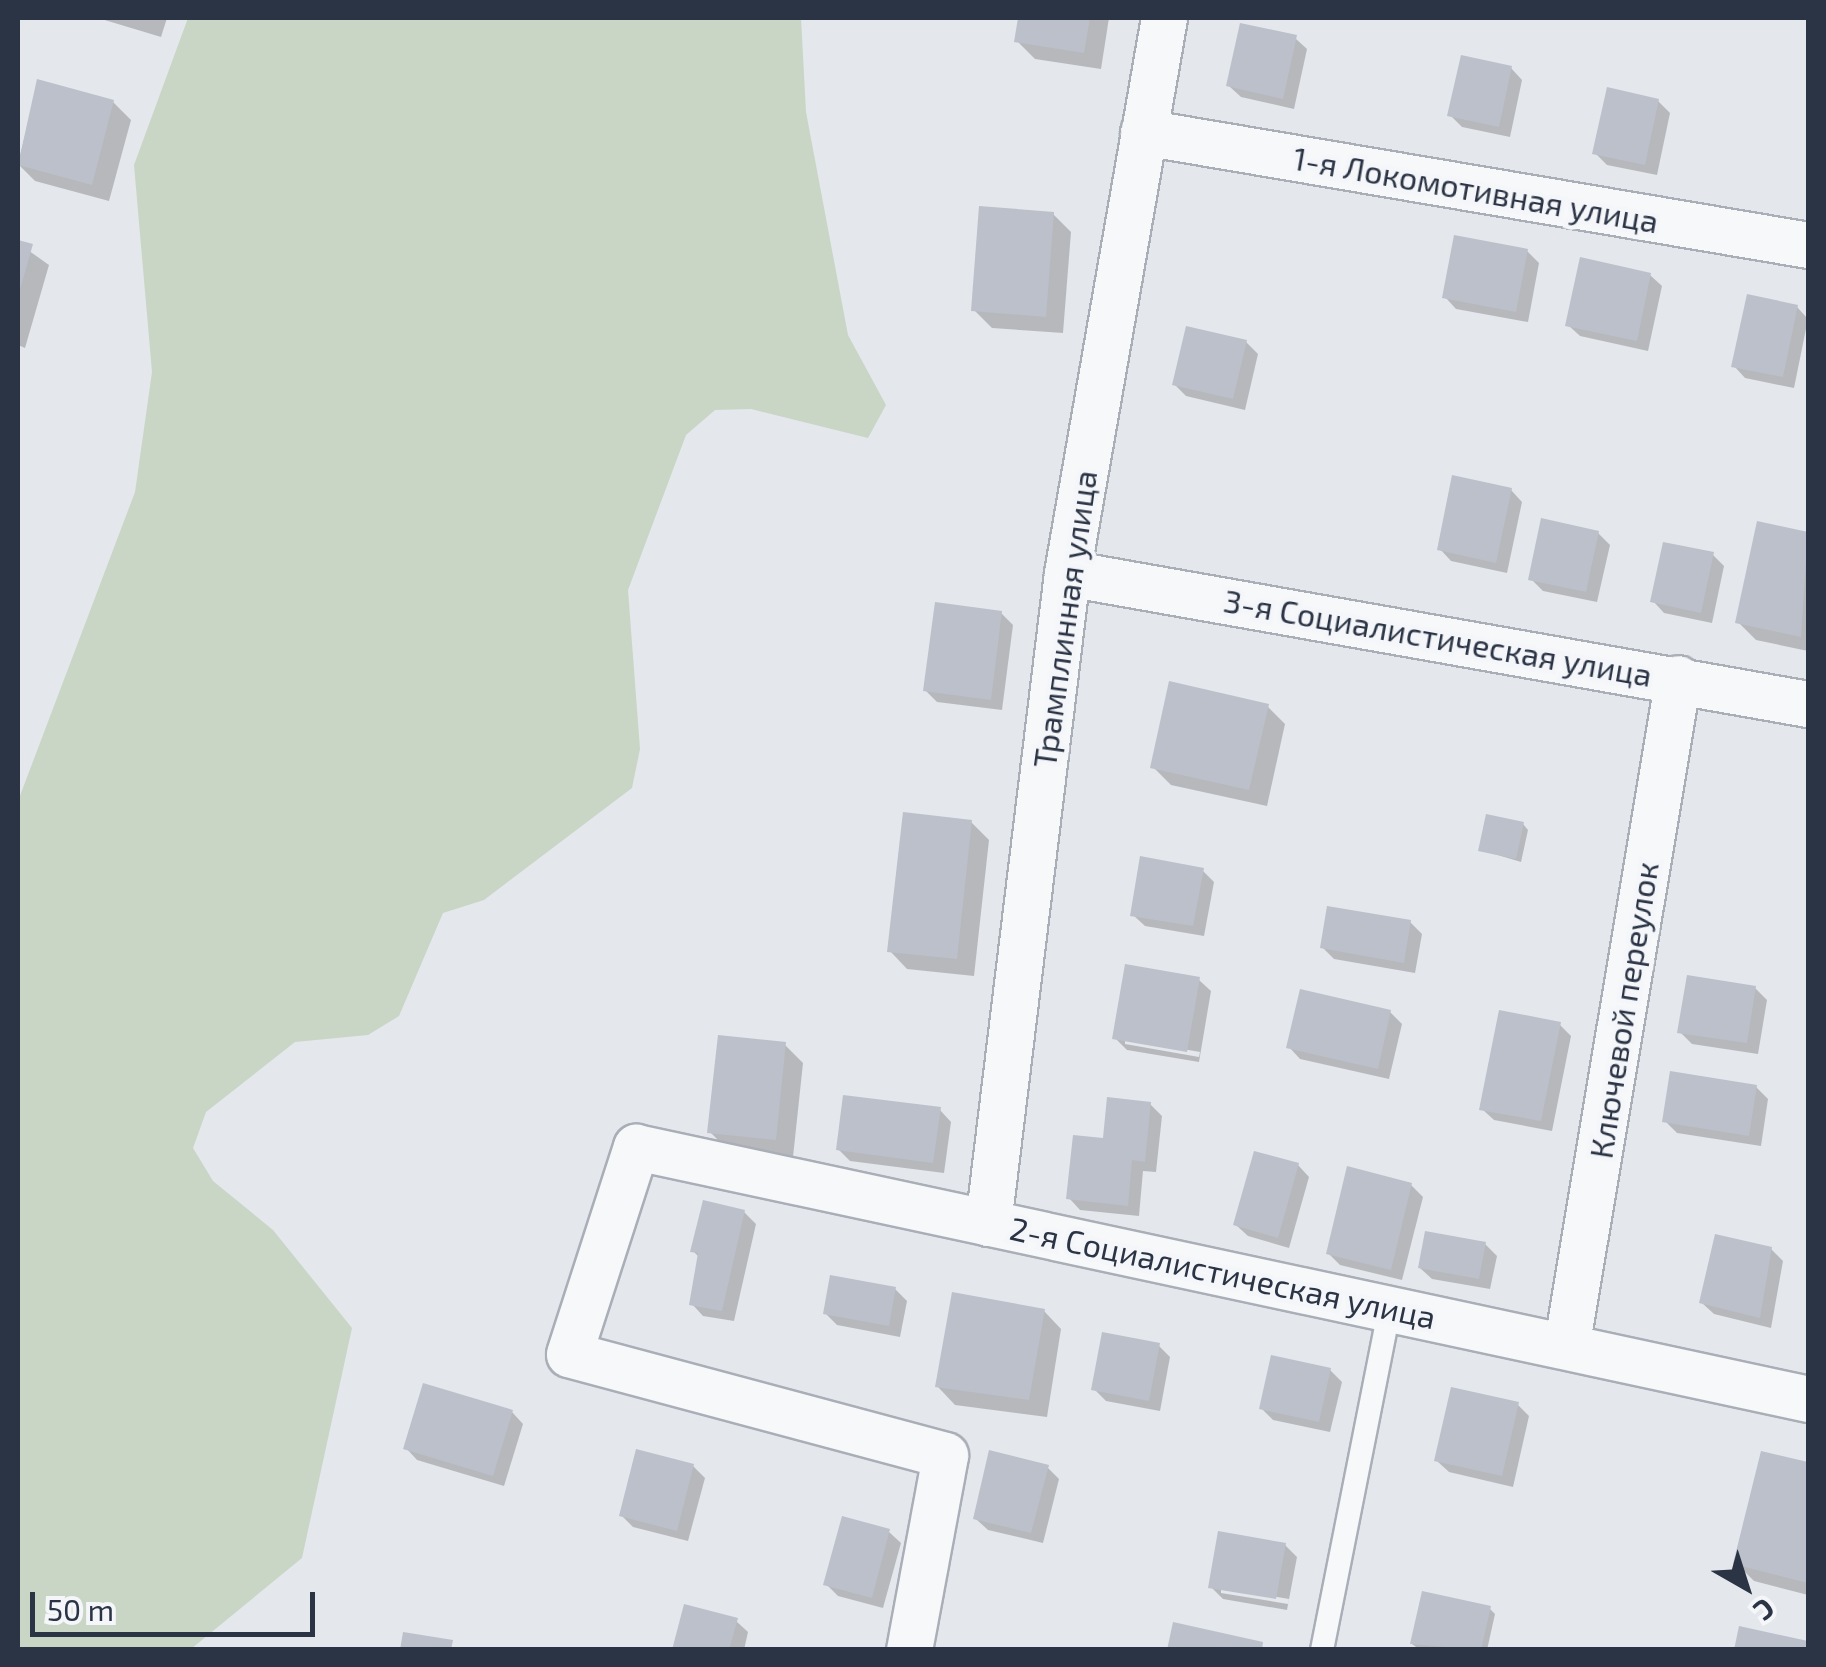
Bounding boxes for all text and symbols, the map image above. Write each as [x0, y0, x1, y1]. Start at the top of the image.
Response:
street label: 1-я Локомотивная улица [1290, 138, 1662, 240]
street label: Трамплинная улица [1024, 468, 1104, 770]
street label: 3-я Социалистическая улица [1221, 580, 1655, 694]
street label: Ключевой переулок [1581, 859, 1665, 1161]
street label: 2-я Социалистическая улица [1007, 1208, 1439, 1336]
north arrow [1696, 1537, 1796, 1637]
scale bar [35, 1572, 320, 1634]
text: 50 m [47, 1591, 114, 1627]
text: С [1748, 1592, 1782, 1629]

